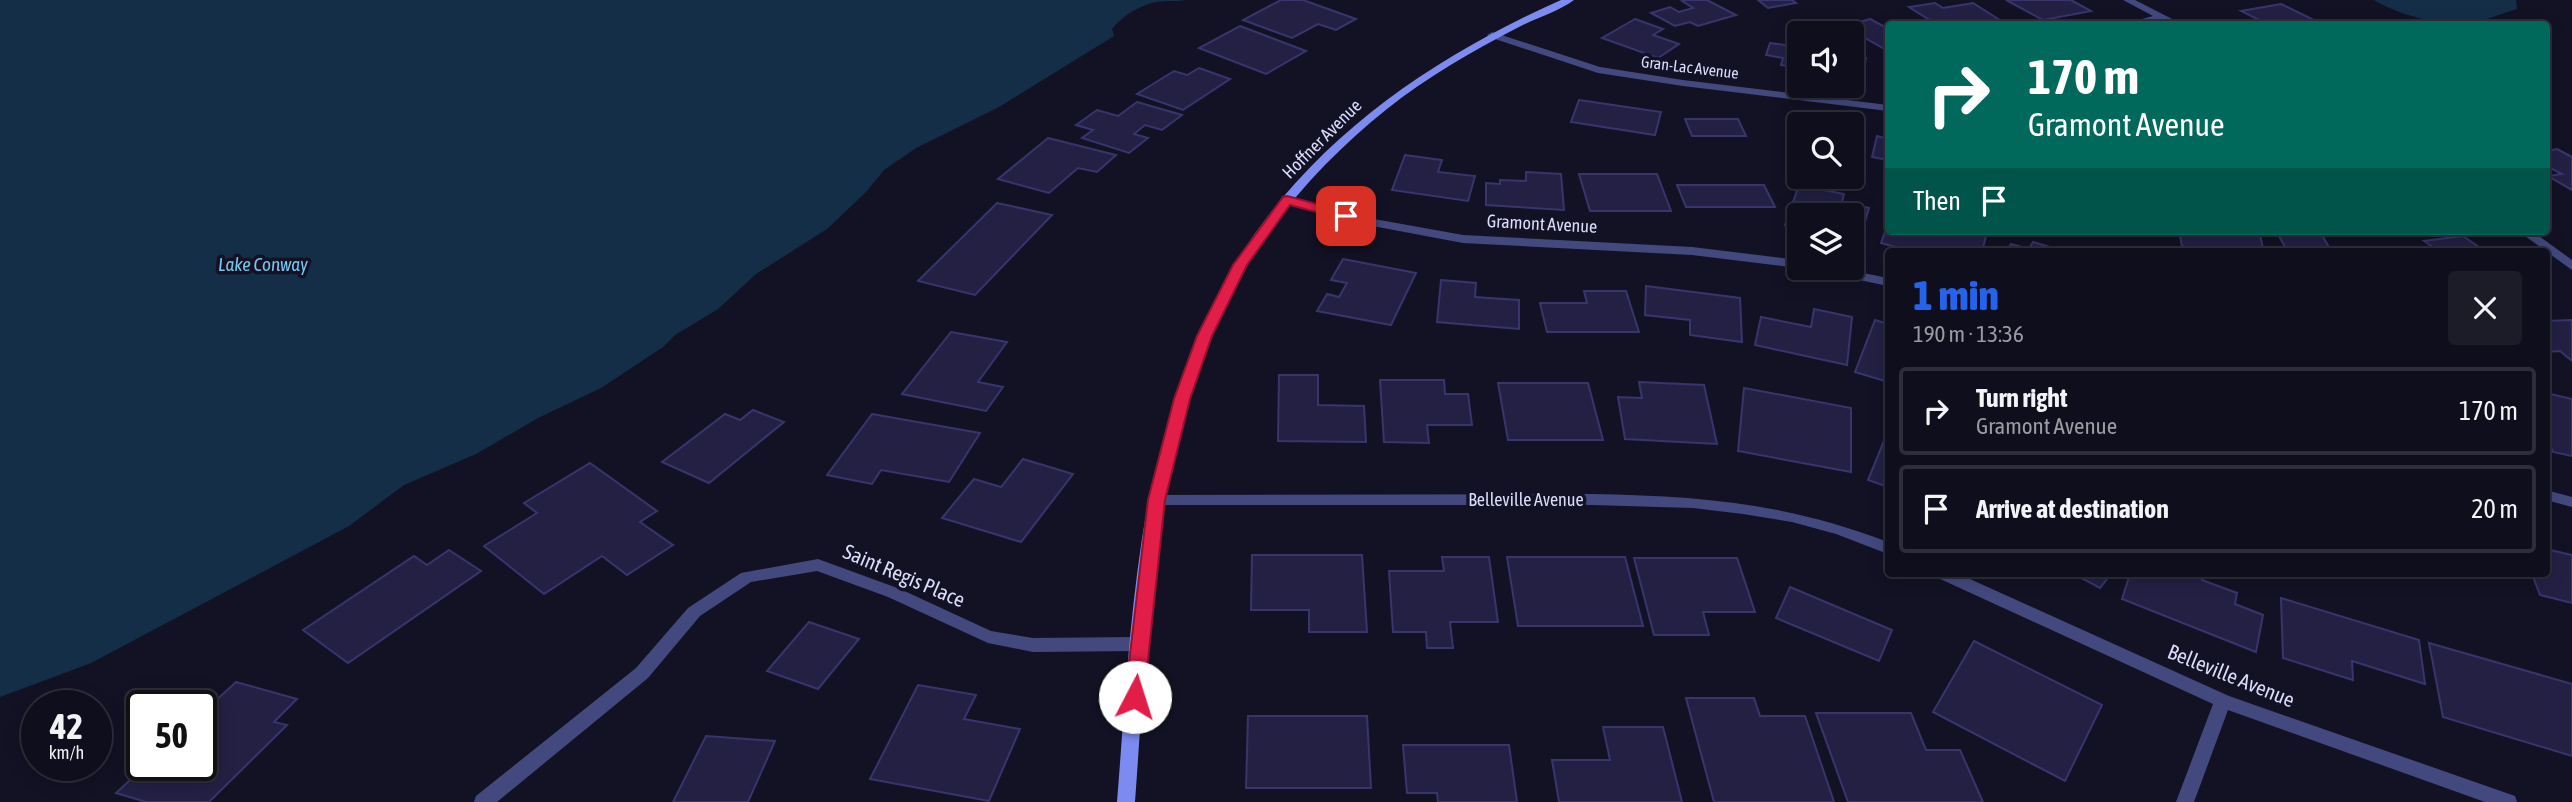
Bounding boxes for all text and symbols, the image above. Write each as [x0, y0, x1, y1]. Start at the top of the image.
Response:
map controls [1787, 21, 1864, 280]
button: sound [1787, 21, 1864, 98]
text: 170 m [2028, 48, 2139, 104]
icon: right [1913, 49, 2004, 140]
street label: Gran-Lac Avenue [1640, 52, 1740, 82]
street label: Hoffner Avenue [1278, 95, 1366, 183]
text: Gramont Avenue [2028, 106, 2224, 143]
button: search [1787, 112, 1864, 189]
icon: arrive [1975, 182, 2013, 220]
pin [1316, 186, 1376, 246]
text: Then [1913, 186, 1961, 216]
icon: arrive [1327, 197, 1365, 235]
button: layers [1787, 203, 1864, 280]
street label: Gramont Avenue [1486, 210, 1598, 237]
water label: Lake Conway [218, 253, 308, 275]
text: 1 min [1913, 271, 1999, 319]
button: close [2448, 271, 2522, 345]
text: 190 m · 13:36 [1913, 321, 2024, 347]
text: Turn right [1976, 383, 2067, 413]
icon: right [1917, 392, 1955, 430]
text: 170 m [2459, 396, 2518, 426]
text: Gramont Avenue [1976, 413, 2117, 439]
street label: Belleville Avenue [1468, 489, 1584, 510]
icon: arrive [1917, 490, 1955, 528]
text: Arrive at destination [1976, 494, 2169, 524]
text: 20 m [2471, 494, 2518, 524]
street label: Saint Regis Place [840, 539, 969, 611]
street label: Belleville Avenue [2164, 639, 2298, 711]
position arrow [1098, 660, 1172, 734]
speed limit sign: 50 [126, 690, 217, 781]
text: 42 [50, 706, 83, 746]
text: km/h [49, 742, 84, 763]

